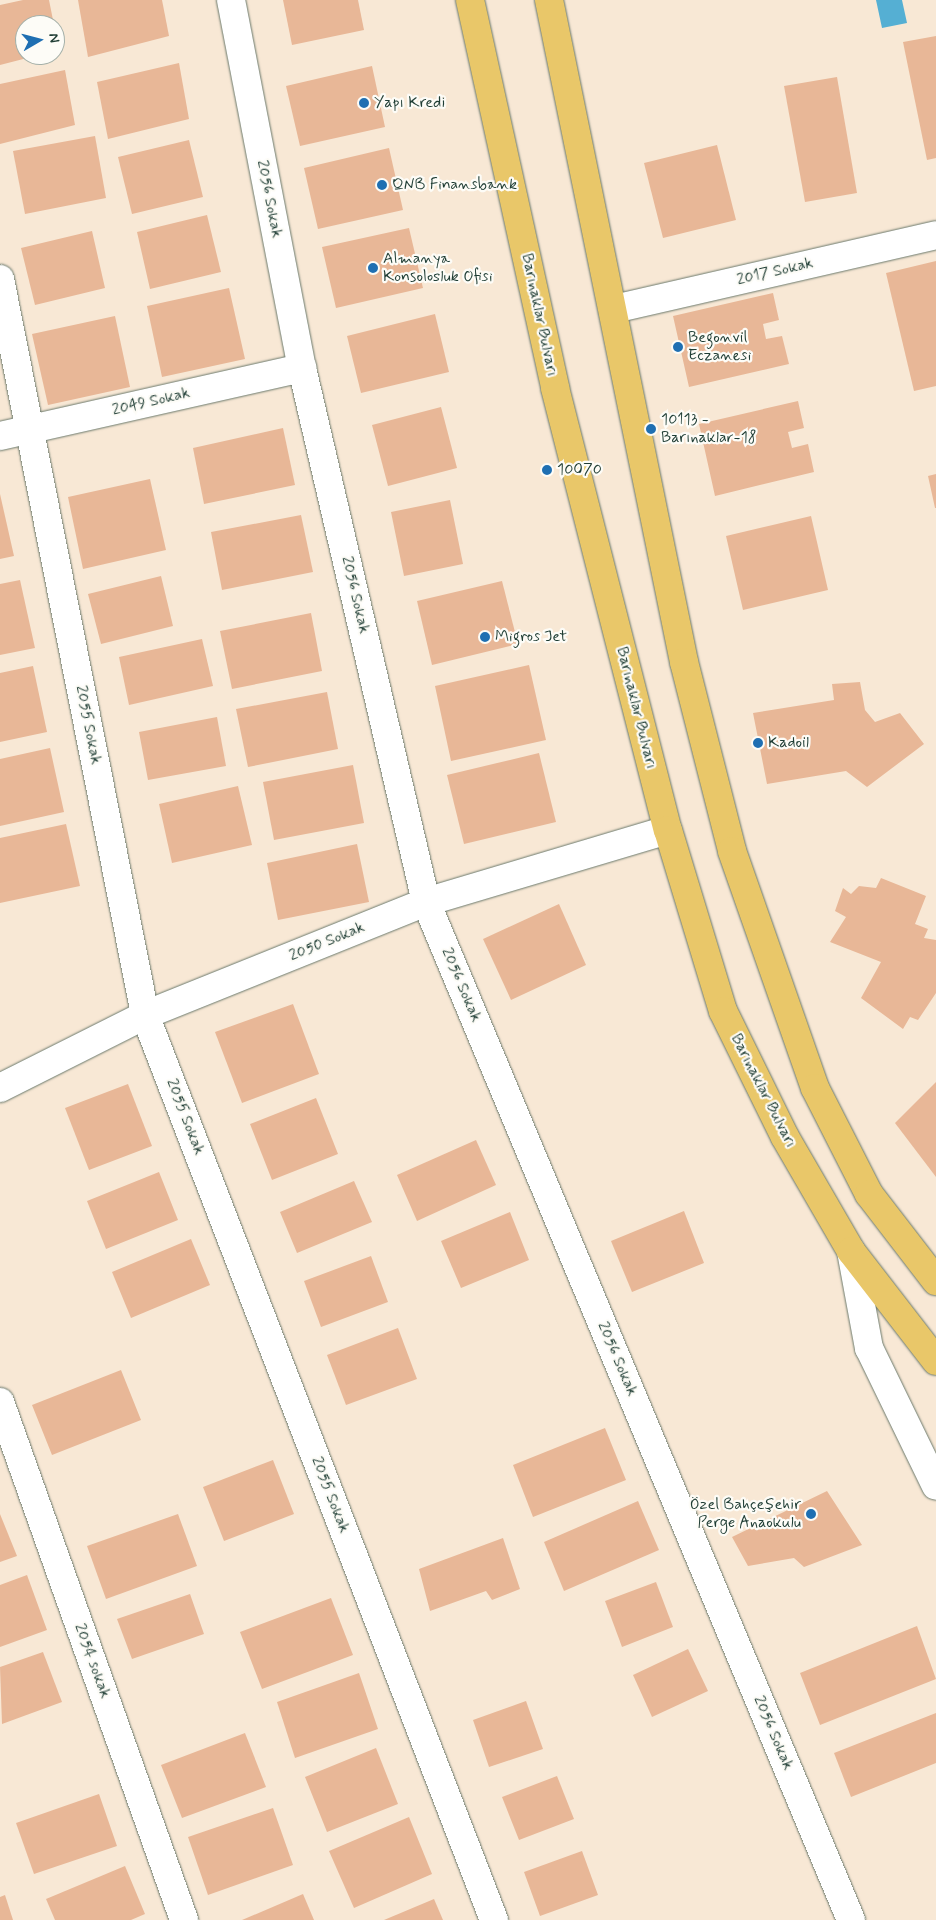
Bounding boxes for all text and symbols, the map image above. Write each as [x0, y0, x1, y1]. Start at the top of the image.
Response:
north arrow [15, 15, 65, 65]
text: N [44, 32, 63, 44]
place label: Yapı Kredi [374, 93, 445, 113]
marker: Yapı Kredi [358, 97, 370, 109]
street label: 2056 Sokak [252, 158, 286, 240]
place label: QNB Finansbank [392, 175, 517, 195]
marker: QNB Finansbank [376, 179, 388, 191]
place label: Almanya Konsolosluk Ofisi [383, 249, 493, 287]
street label: Barınaklar Bulvarı [517, 252, 561, 378]
street label: 2017 Sokak [735, 254, 815, 290]
marker: Almanya Konsolosluk Ofisi [367, 262, 379, 274]
place label: Begonvil Eczanesi [688, 328, 751, 366]
marker: Begonvil Eczanesi [672, 341, 684, 353]
street label: 2049 Sokak [110, 384, 192, 420]
place label: 10113 - Barınaklar-18 [661, 410, 757, 448]
marker: 10113 - Barınaklar-18 [645, 423, 657, 435]
place label: 10070 [557, 460, 602, 480]
marker: 10070 [541, 464, 553, 476]
street label: 2056 Sokak [337, 554, 373, 636]
place label: Migros Jet [495, 627, 567, 647]
marker: Migros Jet [479, 631, 491, 643]
street label: Barınaklar Bulvarı [612, 646, 660, 770]
street label: 2055 Sokak [71, 684, 105, 766]
place label: Kadoil [768, 733, 809, 753]
marker: Kadoil [752, 737, 764, 749]
street label: 2050 Sokak [286, 918, 368, 966]
street label: 2056 Sokak [437, 945, 485, 1025]
street label: Barınaklar Bulvarı [726, 1032, 800, 1150]
street label: 2055 Sokak [162, 1076, 208, 1158]
street label: 2056 Sokak [593, 1319, 641, 1399]
street label: 2055 Sokak [307, 1454, 353, 1536]
place label: Özel Bahçeşehir Perge Anaokulu [689, 1495, 801, 1533]
marker: Özel Bahçeşehir Perge Anaokulu [805, 1508, 817, 1520]
street label: 2054 sokak [70, 1621, 114, 1701]
street label: 2056 Sokak [749, 1693, 797, 1773]

